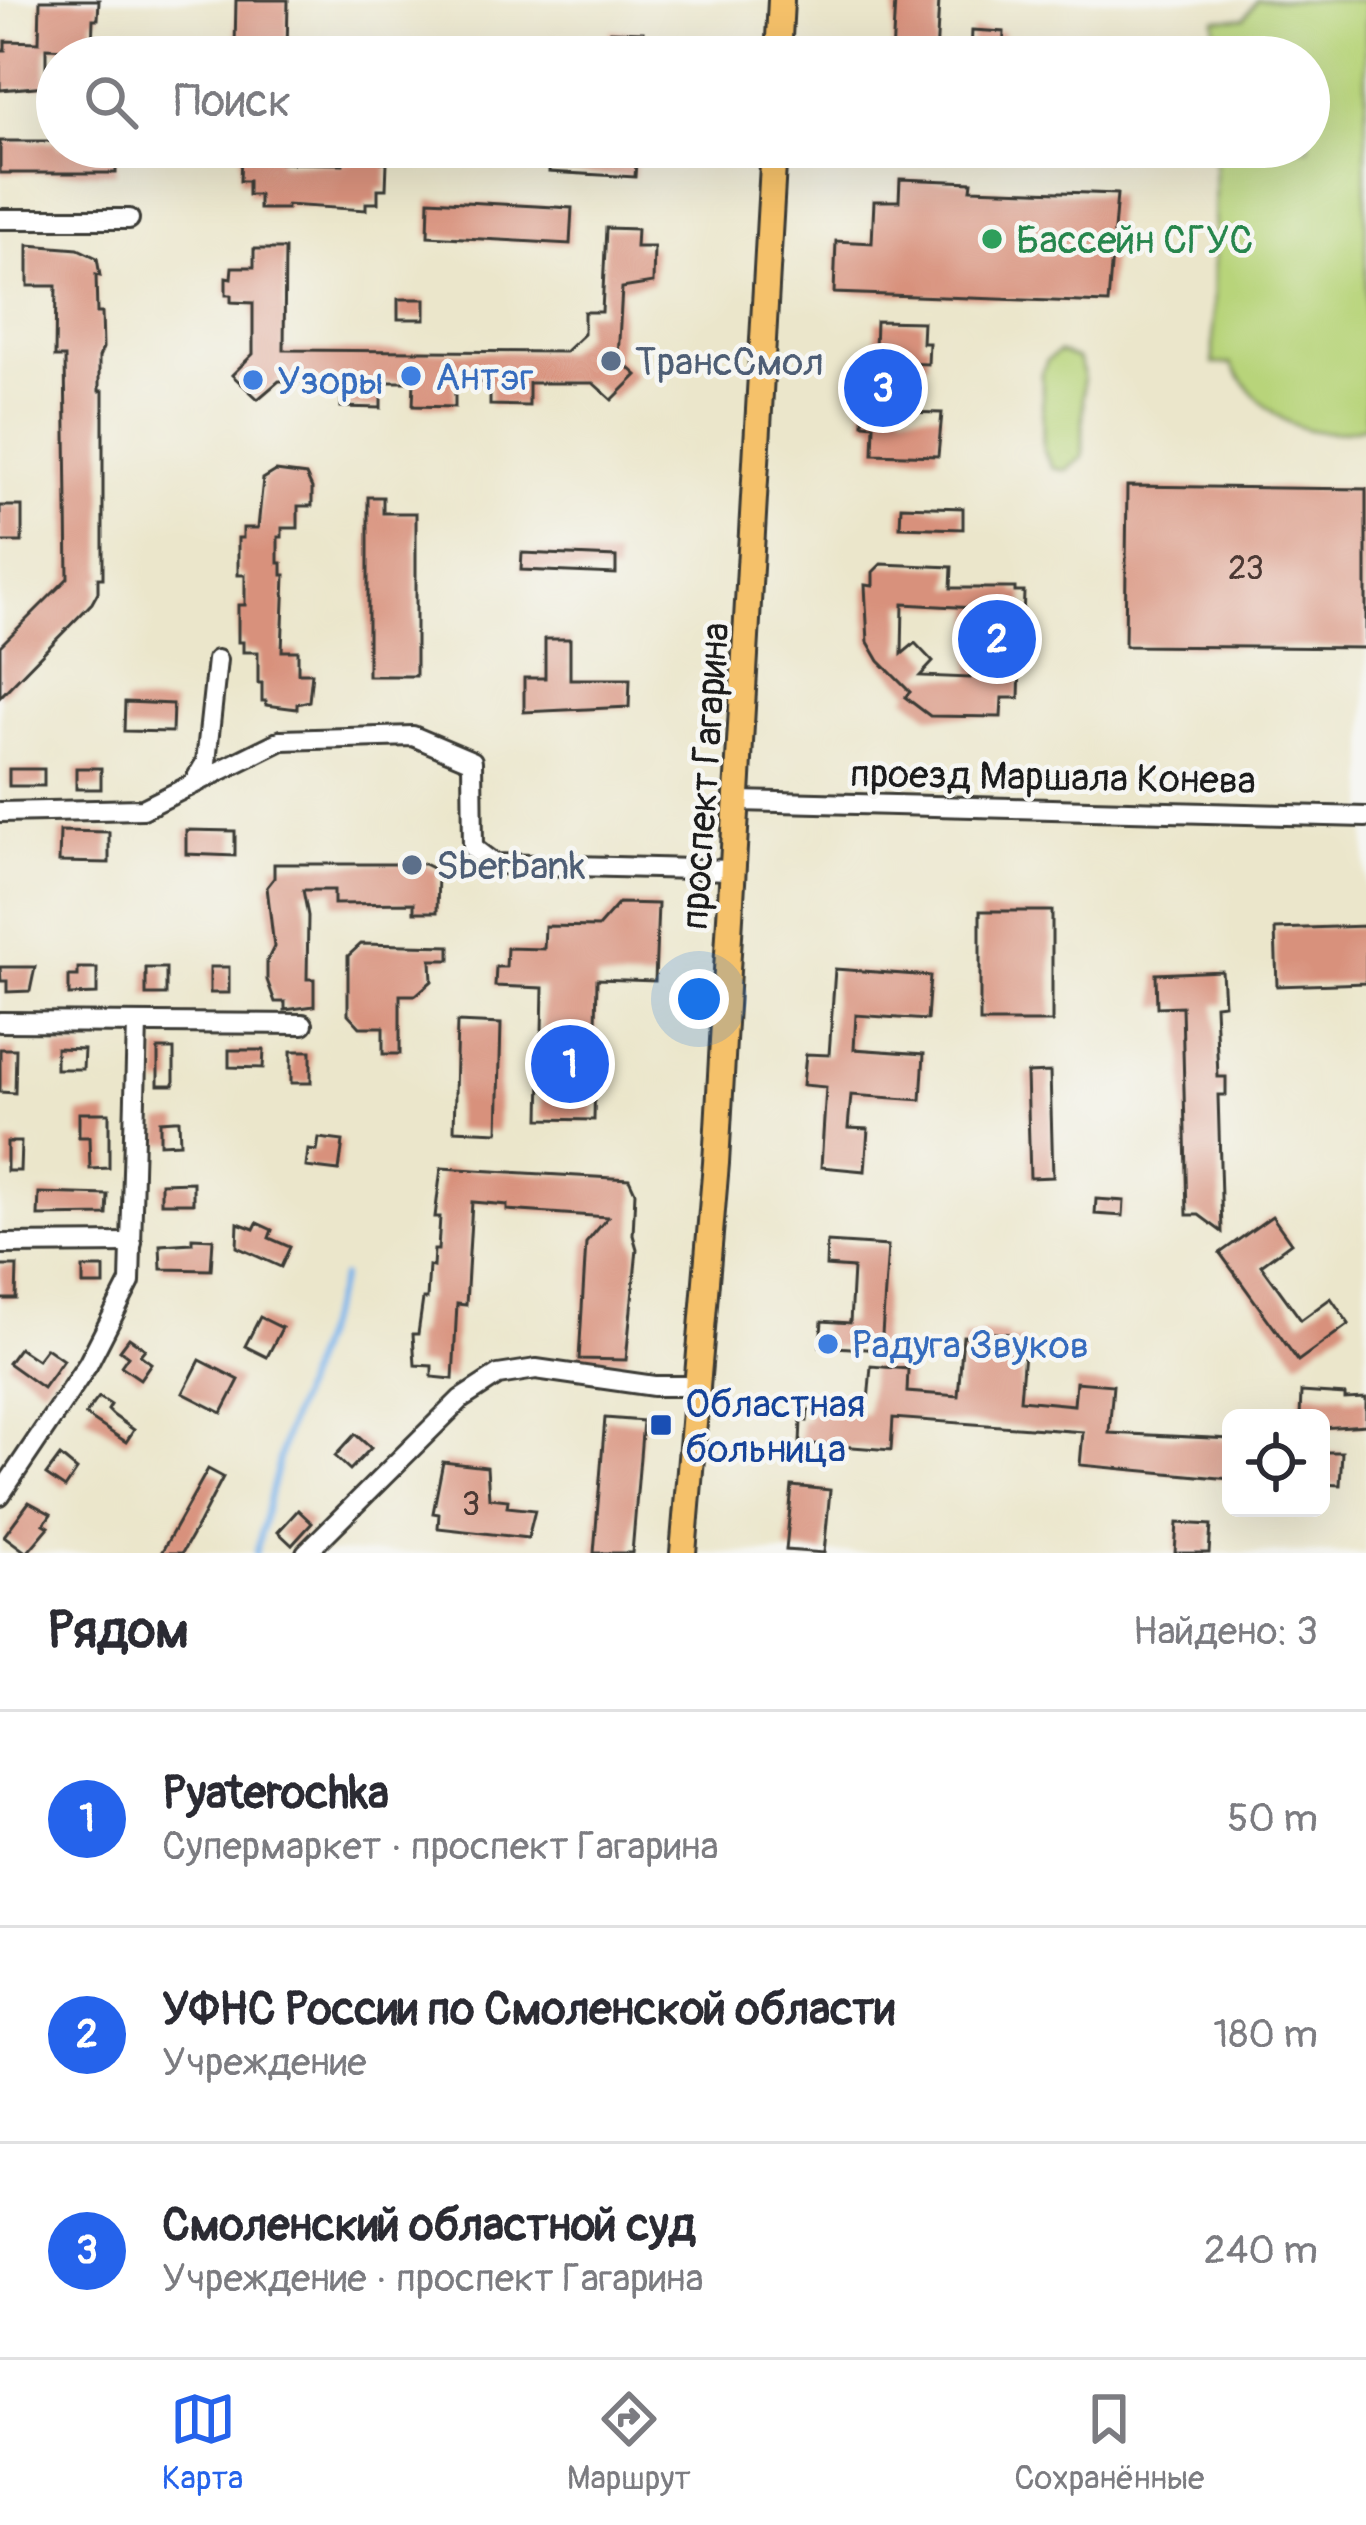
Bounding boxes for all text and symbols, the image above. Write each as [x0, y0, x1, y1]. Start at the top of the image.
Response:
search box [36, 36, 1330, 168]
icon: search [78, 69, 144, 135]
text: Поиск [174, 74, 291, 130]
place label: Бассейн СГУС [1016, 216, 1253, 265]
marker: Бассейн СГУС [979, 226, 1005, 252]
place label: ТрансСмол [635, 338, 824, 387]
pin: 3 [844, 343, 922, 433]
marker: ТрансСмол [598, 348, 624, 374]
place label: Антэг [435, 353, 534, 402]
place label: Узоры [277, 357, 384, 406]
marker: Антэг [398, 363, 424, 389]
marker: Узоры [240, 367, 266, 393]
house number: 23 [1228, 548, 1264, 589]
pin: 2 [958, 594, 1036, 684]
street label: проспект Гагарина [670, 621, 741, 931]
street label: проезд Маршала Конева [850, 749, 1256, 806]
place label: Sberbank [436, 842, 586, 891]
marker: Sberbank [399, 852, 425, 878]
your location [669, 969, 729, 1029]
pin: 1 [531, 1019, 609, 1109]
place label: Радуга Звуков [852, 1321, 1089, 1370]
marker: Радуга Звуков [815, 1331, 841, 1357]
place label: Областная больница [685, 1380, 865, 1474]
map controls [1222, 1409, 1330, 1517]
button: locate [1222, 1409, 1330, 1517]
marker: Областная больница [648, 1412, 674, 1438]
house number: 3 [462, 1484, 480, 1525]
text: Рядом [48, 1599, 189, 1663]
text: Найдено: 3 [1133, 1607, 1318, 1656]
text: Pyaterochka [162, 1766, 389, 1822]
text: 1 [79, 1794, 95, 1843]
text: 50 m [1227, 1794, 1318, 1843]
text: Супермаркет · проспект Гагарина [162, 1822, 719, 1871]
text: УФНС России по Смоленской области [162, 1982, 895, 2038]
text: 2 [76, 2010, 98, 2059]
text: 180 m [1213, 2010, 1318, 2059]
text: Учреждение [162, 2038, 366, 2087]
text: Смоленский областной суд [162, 2198, 696, 2254]
text: 3 [76, 2226, 98, 2275]
text: 240 m [1204, 2226, 1318, 2275]
text: Учреждение · проспект Гагарина [162, 2254, 704, 2303]
tab: Карта [162, 2386, 243, 2499]
tab: Маршрут [567, 2386, 691, 2499]
tab: Сохранённые [1014, 2386, 1204, 2499]

